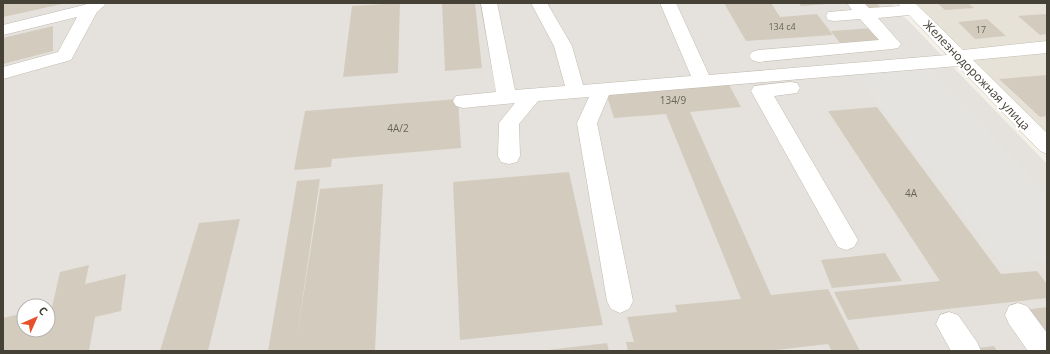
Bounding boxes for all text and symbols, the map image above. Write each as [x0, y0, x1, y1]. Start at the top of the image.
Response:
street label: Железнодорожная улица [920, 16, 1034, 134]
house number: 134 с4 [768, 20, 796, 33]
house number: 17 [976, 23, 986, 36]
house number: 134/9 [660, 93, 687, 107]
house number: 4А/2 [387, 121, 409, 135]
house number: 4А [905, 186, 918, 200]
north arrow [16, 298, 56, 338]
text: С [36, 303, 51, 318]

